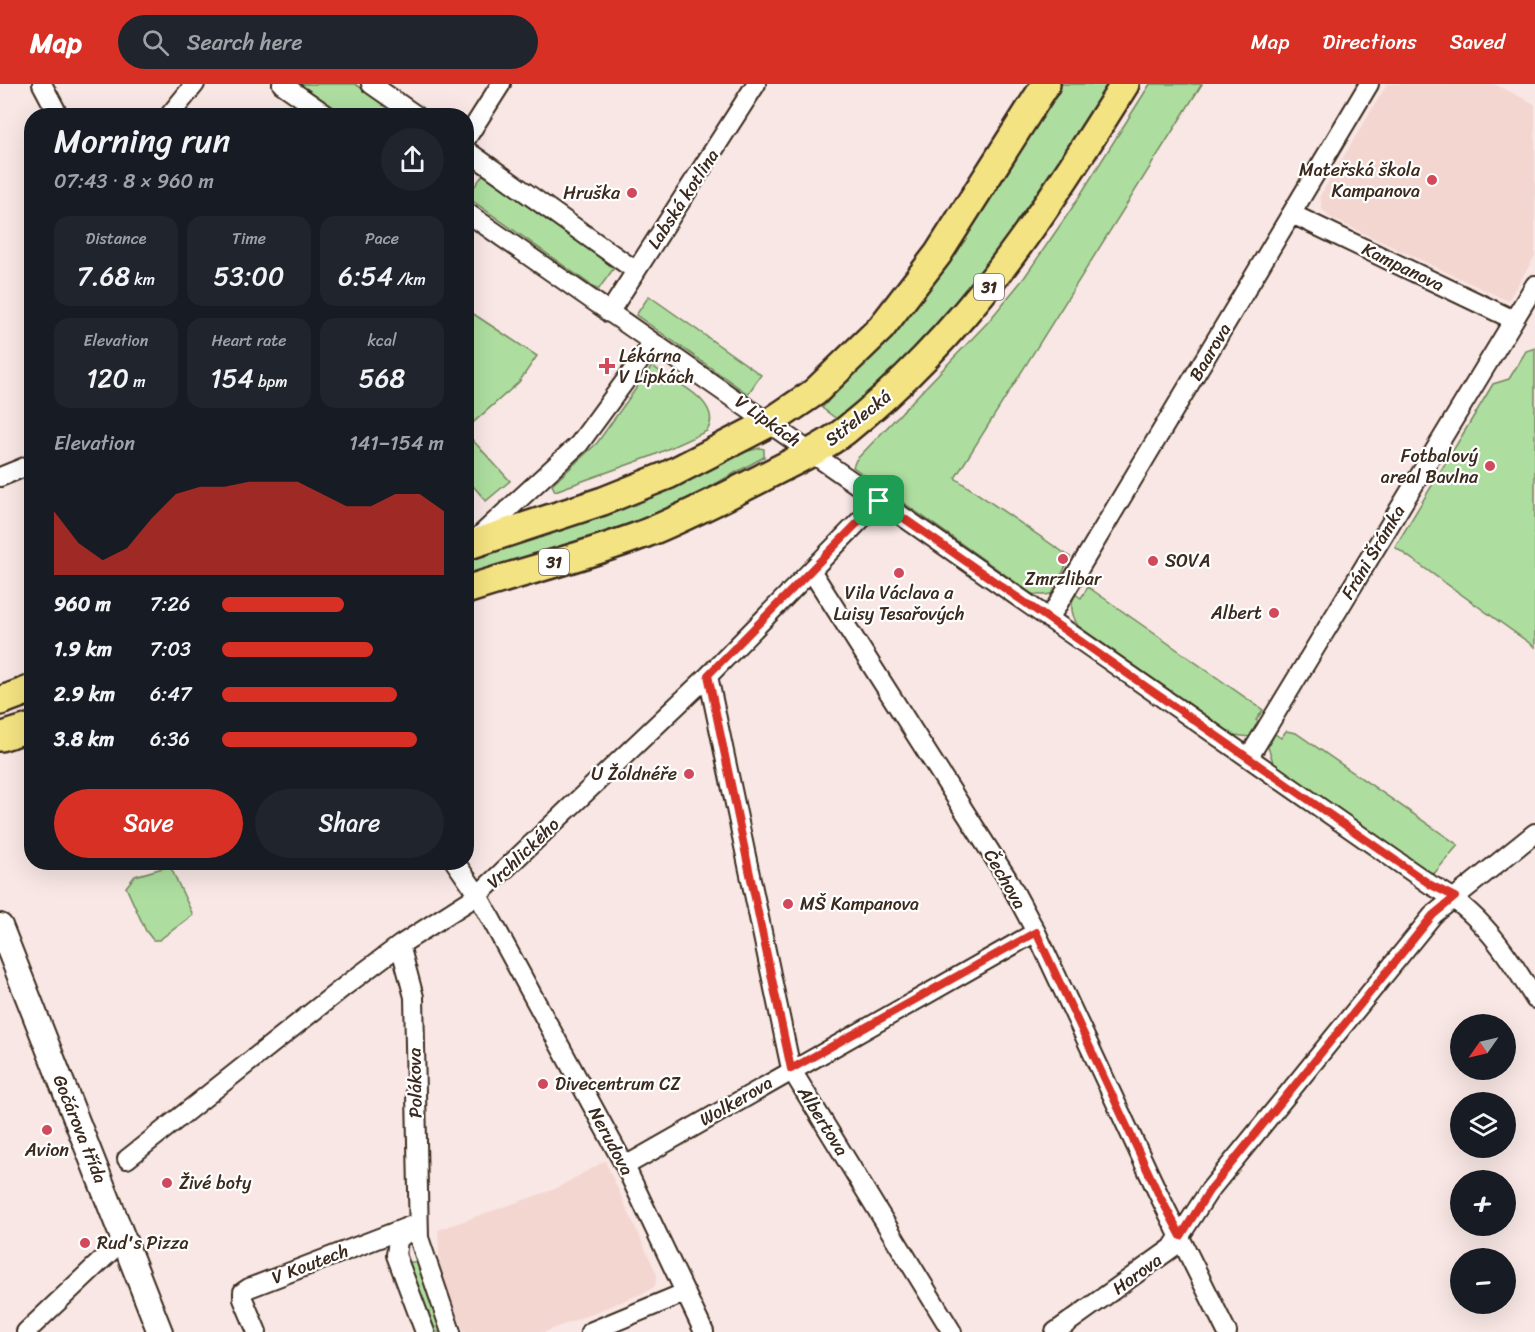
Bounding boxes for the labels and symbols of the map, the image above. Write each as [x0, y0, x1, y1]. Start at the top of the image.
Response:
street label: Labská kotlina [638, 142, 728, 256]
place label: Mateřská škola Kampanova [1299, 154, 1421, 207]
marker: Mateřská škola Kampanova [1425, 173, 1439, 187]
place label: Hruška [563, 177, 621, 209]
marker: Hruška [625, 186, 639, 200]
street label: Kampanova [1356, 233, 1450, 301]
road number: 31 [974, 274, 1004, 300]
street label: Baarova [1180, 317, 1240, 387]
place label: Lékárna V Lipkách [619, 340, 694, 393]
marker: Lékárna V Lipkách [600, 359, 614, 373]
street label: Střelecká [818, 381, 898, 455]
street label: V Lipkách [728, 386, 808, 456]
place label: Fotbalový areal Bavlna [1381, 440, 1479, 493]
marker: Fotbalový areal Bavlna [1483, 459, 1497, 473]
pin [853, 475, 904, 526]
street label: Fráni Šrámka [1332, 498, 1414, 606]
place label: SOVA [1165, 545, 1210, 577]
road number: 31 [539, 549, 569, 575]
marker: Zmrzlibar [1056, 552, 1070, 566]
marker: SOVA [1146, 554, 1160, 568]
place label: Zmrzlibar [1025, 563, 1103, 595]
marker: Vila Václava a Luisy Tesařových [892, 566, 906, 580]
place label: Vila Václava a Luisy Tesařových [834, 577, 964, 630]
place label: Albert [1210, 597, 1262, 629]
marker: Albert [1267, 606, 1281, 620]
place label: U Žoldnéře [591, 758, 677, 790]
marker: U Žoldnéře [682, 767, 696, 781]
street label: Vrchlického [479, 810, 567, 896]
street label: Čechova [975, 843, 1035, 915]
place label: MŠ Kampanova [800, 888, 919, 920]
marker: MŠ Kampanova [781, 897, 795, 911]
north arrow [1450, 1014, 1516, 1080]
street label: Polákova [398, 1048, 432, 1118]
street label: Wolkerova [693, 1067, 779, 1135]
place label: Divecentrum CZ [555, 1068, 681, 1100]
street label: Gočárova třída [44, 1070, 116, 1188]
marker: Divecentrum CZ [536, 1077, 550, 1091]
street label: Albertova [788, 1079, 857, 1162]
street label: Nerudova [579, 1101, 643, 1181]
marker: Avion [40, 1123, 54, 1137]
place label: Avion [24, 1134, 69, 1166]
place label: Živé boty [179, 1167, 252, 1199]
marker: Živé boty [160, 1176, 174, 1190]
place label: Rud's Pizza [97, 1227, 188, 1259]
street label: V Koutech [267, 1235, 353, 1293]
marker: Rud's Pizza [78, 1236, 92, 1250]
street label: Horova [1105, 1245, 1169, 1303]

